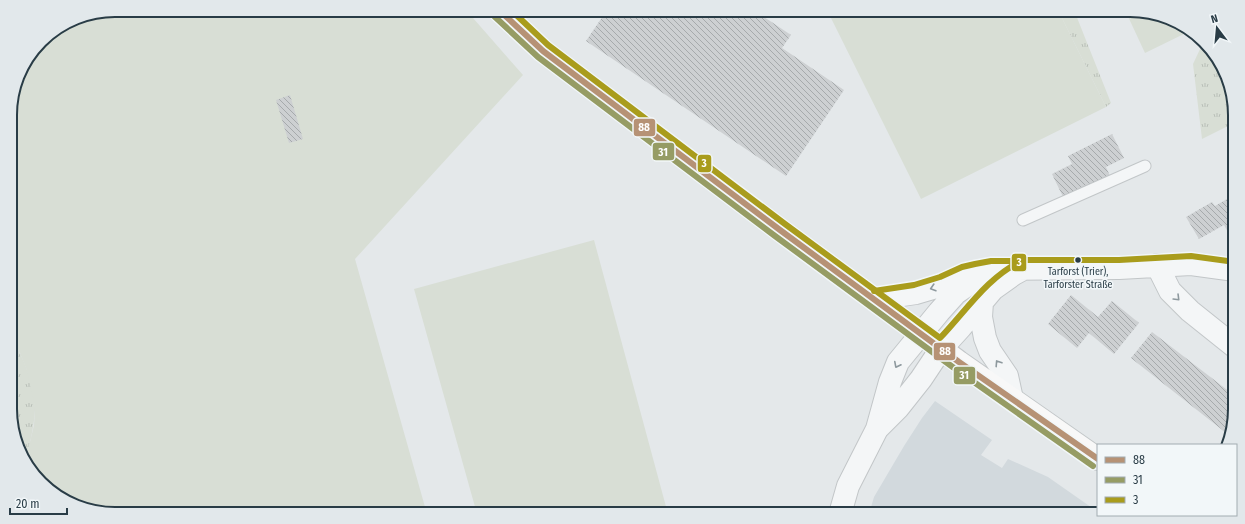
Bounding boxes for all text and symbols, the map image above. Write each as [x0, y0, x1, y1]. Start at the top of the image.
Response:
north arrow [1197, 8, 1237, 48]
text: N [1209, 12, 1219, 26]
line badge: 88 [633, 118, 656, 137]
text: 88 [638, 121, 650, 134]
line badge: 31 [652, 142, 675, 161]
text: 31 [657, 146, 668, 159]
line badge: 3 [697, 154, 712, 173]
text: 3 [700, 157, 707, 170]
line badge: 3 [1011, 253, 1027, 272]
marker: Tarforst (Trier), Tarforster Straße [1073, 255, 1083, 265]
text: 3 [1015, 256, 1022, 269]
place label: Tarforst (Trier), Tarforster Straße [1044, 265, 1112, 291]
one-way arrow [929, 283, 936, 292]
one-way arrow [1172, 293, 1179, 301]
line badge: 88 [933, 342, 956, 361]
text: 88 [939, 345, 951, 358]
one-way arrow [895, 360, 902, 368]
one-way arrow [996, 360, 1003, 367]
line badge: 31 [953, 366, 976, 385]
text: 31 [958, 369, 969, 382]
legend [1097, 444, 1237, 516]
text: 88 [1133, 453, 1145, 467]
text: 31 [1133, 473, 1143, 487]
scale bar [10, 490, 67, 516]
text: 3 [1133, 493, 1138, 507]
text: 20 m [16, 497, 40, 511]

